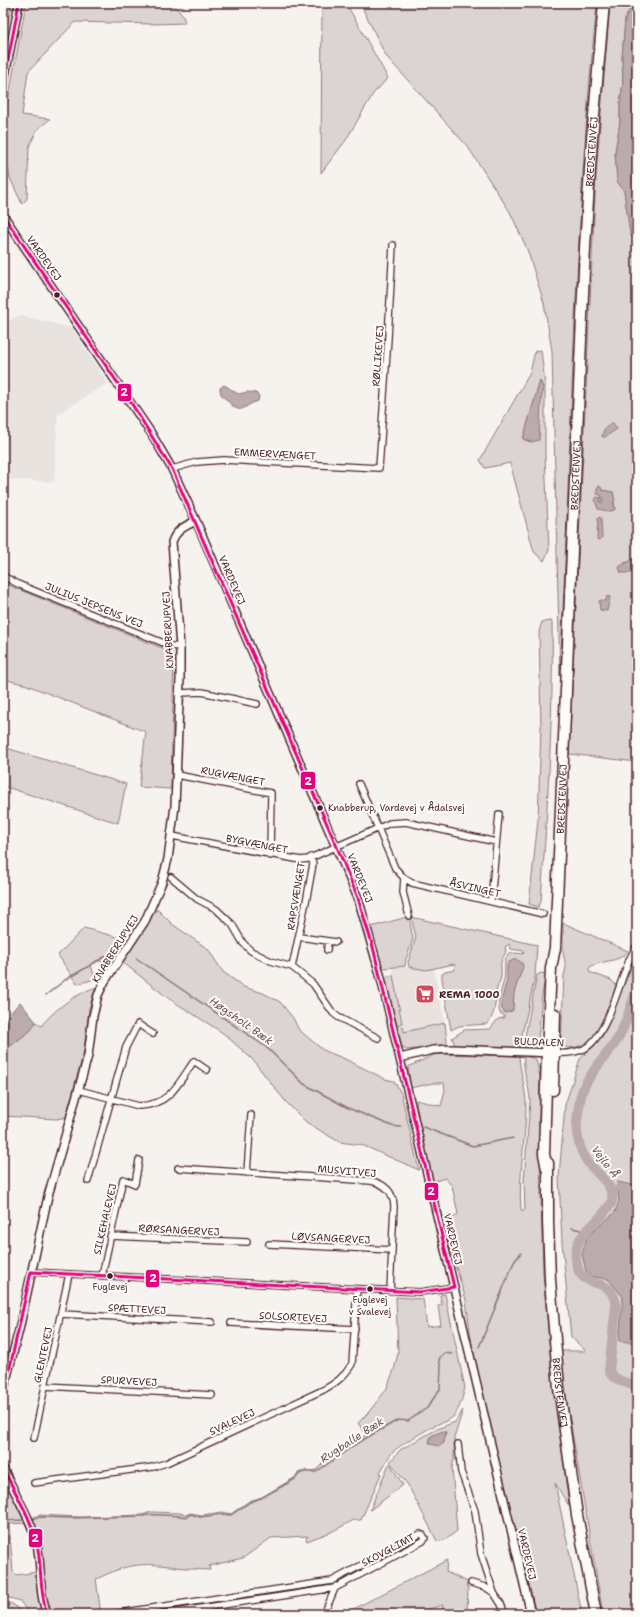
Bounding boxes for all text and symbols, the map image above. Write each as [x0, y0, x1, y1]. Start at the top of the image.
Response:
street label: BREDSTENVEJ [582, 116, 600, 187]
street label: VARDEVEJ [24, 233, 64, 283]
unlabelled marker [52, 290, 62, 300]
street label: RØLLIKEVEJ [369, 325, 387, 387]
line badge: 2 [117, 383, 132, 402]
text: 2 [120, 385, 128, 400]
street label: BREDSTENVEJ [567, 440, 583, 510]
street label: EMMERVÆNGET [233, 445, 317, 463]
street label: VARDEVEJ [216, 553, 248, 607]
street label: JULIUS JEPSENS VEJ [43, 579, 145, 631]
street label: KNABBERUPVEJ [159, 591, 177, 669]
street label: RUGVÆNGET [200, 763, 266, 789]
street label: BREDSTENVEJ [553, 764, 569, 834]
line badge: 2 [300, 771, 316, 790]
text: 2 [304, 774, 312, 789]
place label: Knabberup, Vardevej v Ådalsvej [328, 801, 465, 814]
marker: Knabberup, Vardevej v Ådalsvej [315, 803, 325, 813]
street label: BYGVÆNGET [225, 832, 289, 856]
street label: VARDEVEJ [344, 851, 376, 905]
street label: RAPSVÆNGET [284, 861, 308, 931]
street label: ÅSVINGET [448, 876, 502, 900]
street label: KNABBERUPVEJ [89, 913, 141, 985]
supermarket icon: REMA 1000 [414, 983, 436, 1005]
place label: REMA 1000 [439, 988, 499, 1001]
water label: Høgsholt Bæk [206, 993, 276, 1049]
street label: BULDALEN [514, 1035, 564, 1049]
water label: Vejle Å [588, 1142, 623, 1181]
street label: MUSVITVEJ [317, 1162, 377, 1180]
street label: SILKEHALEVEJ [90, 1182, 120, 1256]
line badge: 2 [424, 1182, 439, 1201]
text: 2 [427, 1184, 435, 1199]
street label: VARDEVEJ [441, 1212, 465, 1266]
street label: RØRSANGERVEJ [138, 1221, 220, 1239]
street label: LØVSANGERVEJ [291, 1229, 371, 1247]
line badge: 2 [145, 1269, 160, 1288]
marker: Fuglevej [105, 1271, 115, 1281]
text: 2 [149, 1271, 157, 1286]
place label: Fuglevej [93, 1281, 127, 1293]
marker: Fuglevej v Svalevej [365, 1284, 375, 1294]
place label: Fuglevej v Svalevej [349, 1294, 391, 1318]
street label: SPÆTTEVEJ [108, 1301, 166, 1317]
street label: SOLSORTEVEJ [259, 1309, 327, 1325]
street label: GLENTEVEJ [31, 1326, 55, 1384]
street label: BREDSTENVEJ [550, 1357, 571, 1428]
street label: SPURVEVEJ [100, 1373, 158, 1389]
street label: SVALEVEJ [207, 1406, 257, 1438]
water label: Rugballe Bæk [317, 1413, 387, 1466]
street label: VARDEVEJ [515, 1527, 539, 1581]
line badge: 2 [28, 1528, 43, 1548]
text: 2 [31, 1531, 39, 1546]
street label: SKOVGLIMT [359, 1531, 417, 1569]

